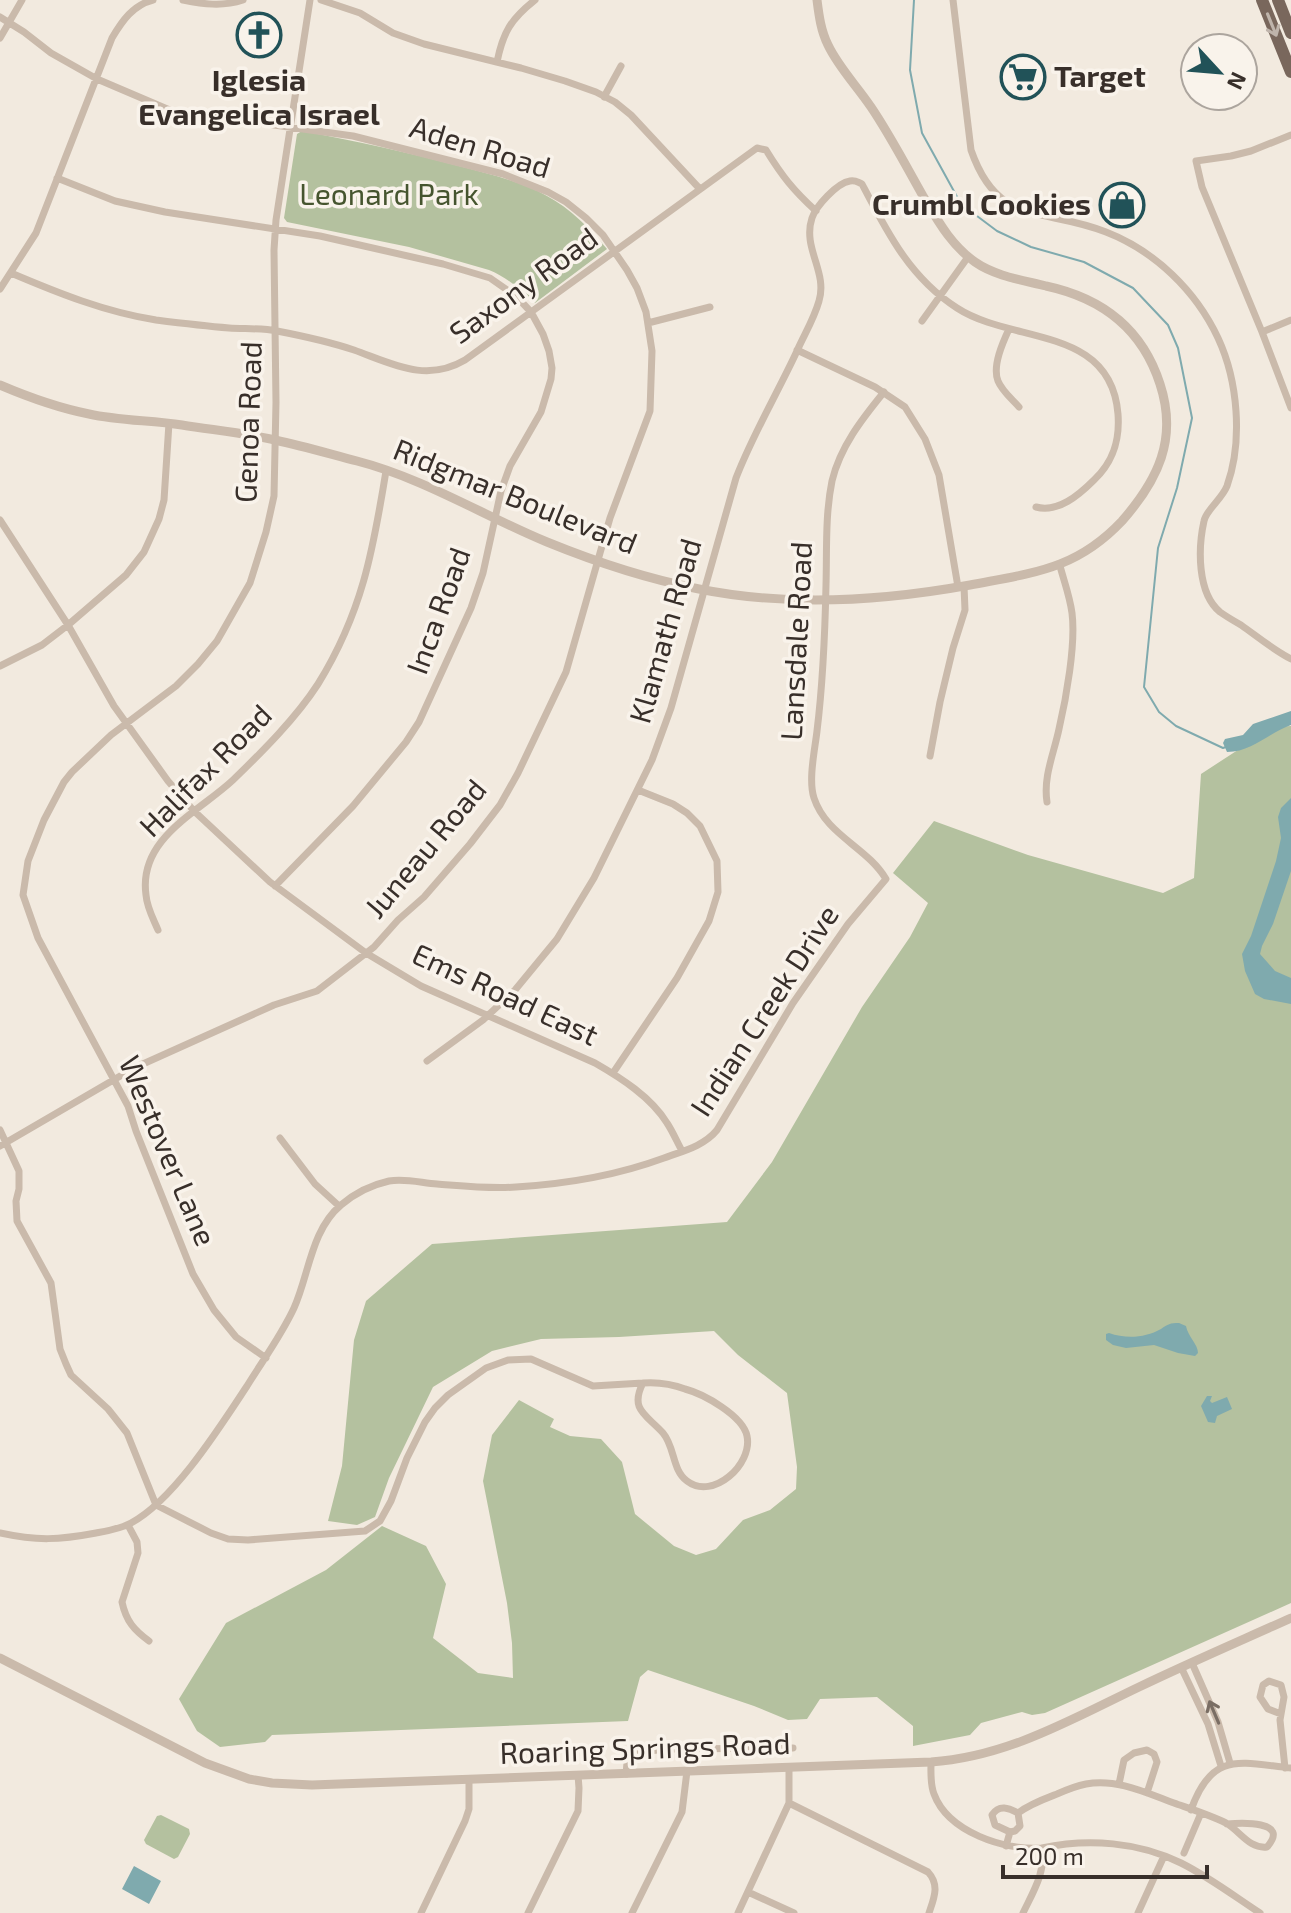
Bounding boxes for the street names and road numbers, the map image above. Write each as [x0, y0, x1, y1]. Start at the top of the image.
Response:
street label: Aden Road [406, 108, 555, 185]
street label: Saxony Road [442, 219, 604, 350]
street label: Genoa Road [226, 341, 268, 503]
street label: Ridgmar Boulevard [389, 430, 643, 560]
street label: Klamath Road [621, 534, 708, 727]
street label: Lansdale Road [772, 541, 818, 741]
street label: Inca Road [398, 542, 477, 679]
street label: Halifax Road [131, 696, 278, 843]
street label: Juneau Road [356, 771, 493, 924]
street label: Indian Creek Drive [682, 898, 845, 1122]
street label: Ems Road East [407, 934, 604, 1052]
street label: Westover Lane [113, 1050, 225, 1251]
street label: Roaring Springs Road [499, 1724, 791, 1770]

